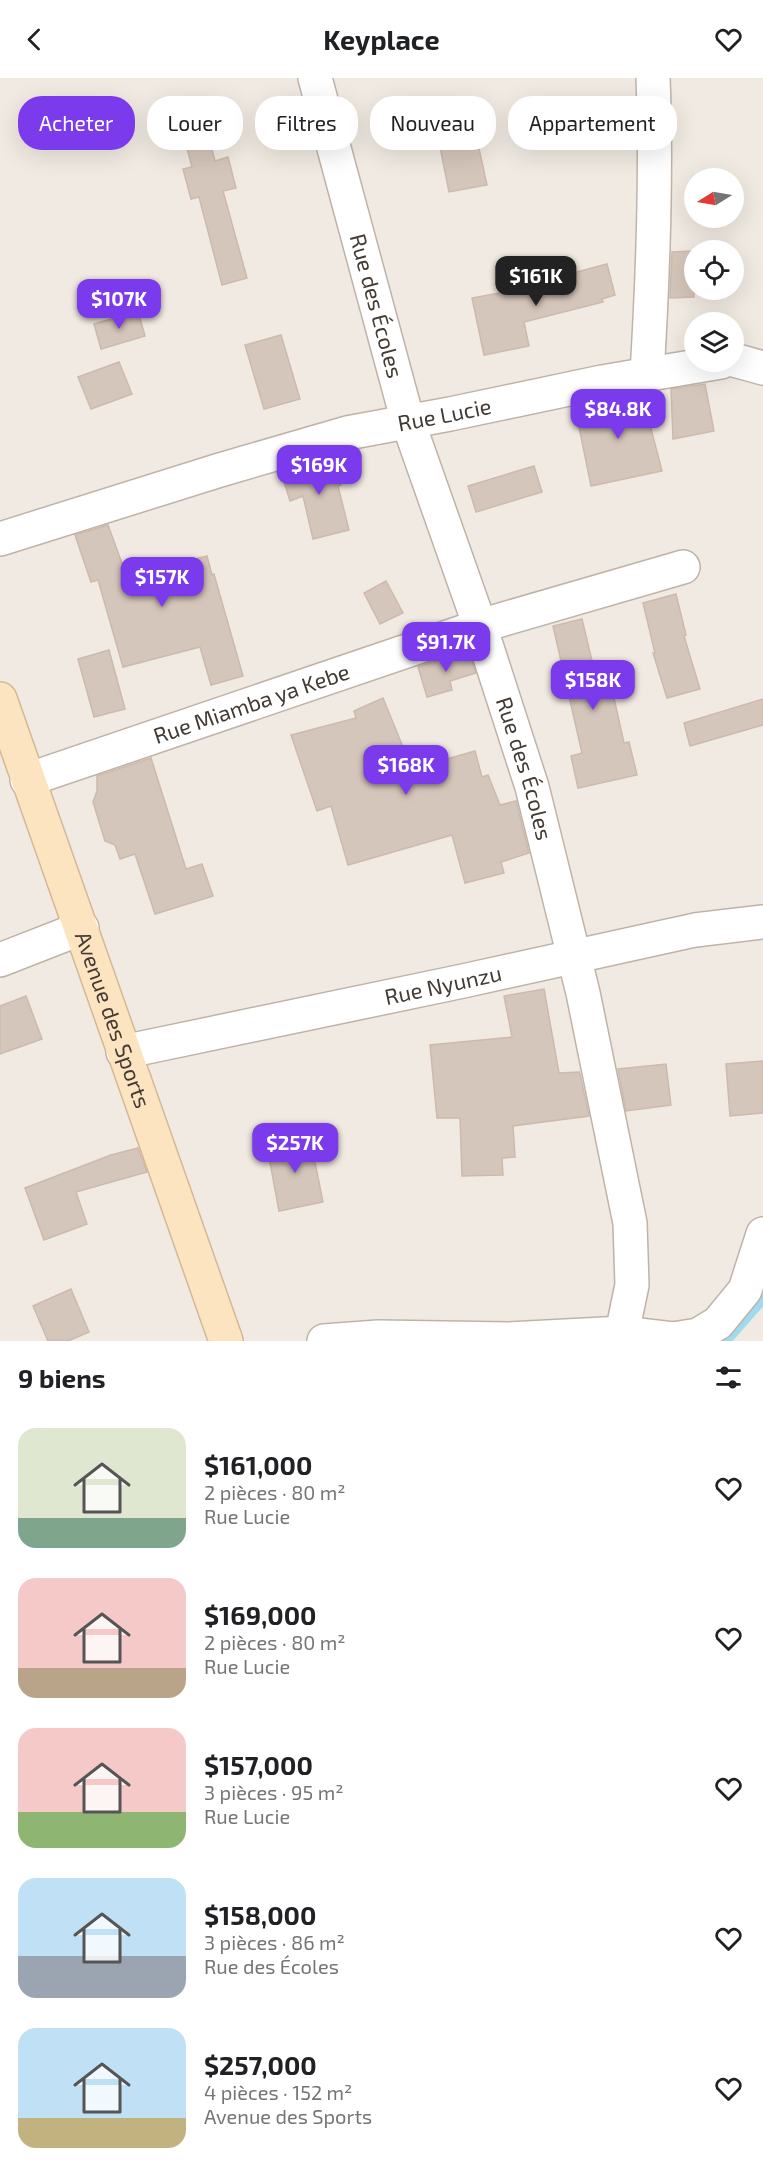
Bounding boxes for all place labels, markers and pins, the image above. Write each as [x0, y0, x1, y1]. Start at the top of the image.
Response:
pin: $161K [494, 256, 578, 307]
pin: $107K [77, 279, 161, 330]
pin: $84.8K [569, 389, 667, 440]
pin: $169K [277, 445, 361, 496]
pin: $157K [120, 557, 204, 608]
pin: $91.7K [397, 622, 495, 673]
pin: $158K [551, 660, 635, 711]
pin: $168K [364, 745, 448, 796]
pin: $257K [253, 1123, 337, 1174]

